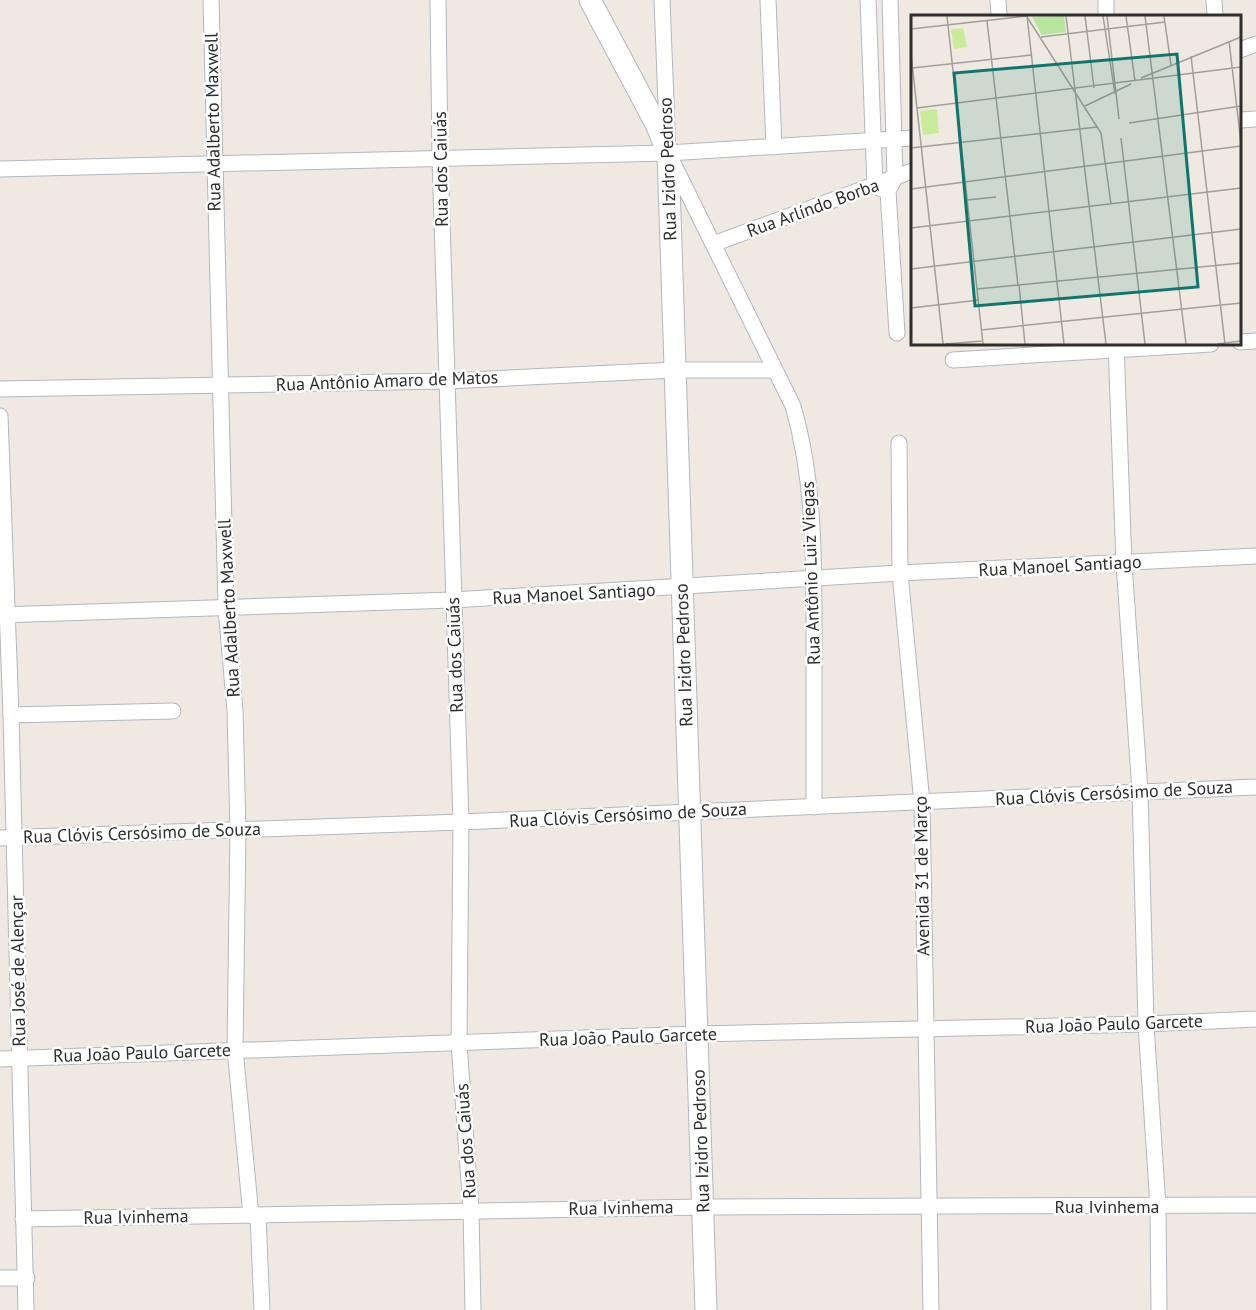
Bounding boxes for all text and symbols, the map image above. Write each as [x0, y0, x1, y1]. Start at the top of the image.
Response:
inset map [911, 15, 1241, 345]
street label: Rua Adalberto Maxwell [199, 32, 226, 212]
street label: Rua Izidro Pedroso [654, 97, 681, 241]
street label: Rua dos Caiuás [428, 111, 453, 227]
street label: Rua Arlíndo Borba [744, 173, 882, 242]
street label: Rua Antônio Amaro de Matos [275, 365, 499, 396]
street label: Rua Antônio Luiz Viegas [796, 481, 825, 665]
street label: Rua Adalberto Maxwell [212, 517, 245, 698]
street label: Rua Manoel Santiago [978, 550, 1142, 581]
street label: Rua Manoel Santiago [492, 578, 656, 609]
street label: Rua Izidro Pedroso [670, 583, 697, 727]
street label: Rua dos Caiuás [441, 597, 468, 713]
street label: Rua Clóvis Cersósimo de Souza [995, 775, 1233, 810]
street label: Avenida 31 de Março [909, 796, 934, 956]
street label: Rua Clóvis Cersósimo de Souza [509, 797, 747, 832]
street label: Rua Clóvis Cersósimo de Souza [23, 817, 261, 848]
street label: Rua José de Alençar [5, 895, 30, 1047]
street label: Rua João Paulo Garcete [1025, 1009, 1203, 1038]
street label: Rua João Paulo Garcete [539, 1022, 717, 1051]
street label: Rua João Paulo Garcete [53, 1038, 231, 1067]
street label: Rua Izidro Pedroso [687, 1069, 714, 1213]
street label: Rua dos Caiuás [450, 1083, 481, 1200]
street label: Rua Ivinhema [568, 1195, 674, 1220]
street label: Rua Ivinhema [1054, 1195, 1160, 1218]
street label: Rua Ivinhema [83, 1204, 189, 1229]

